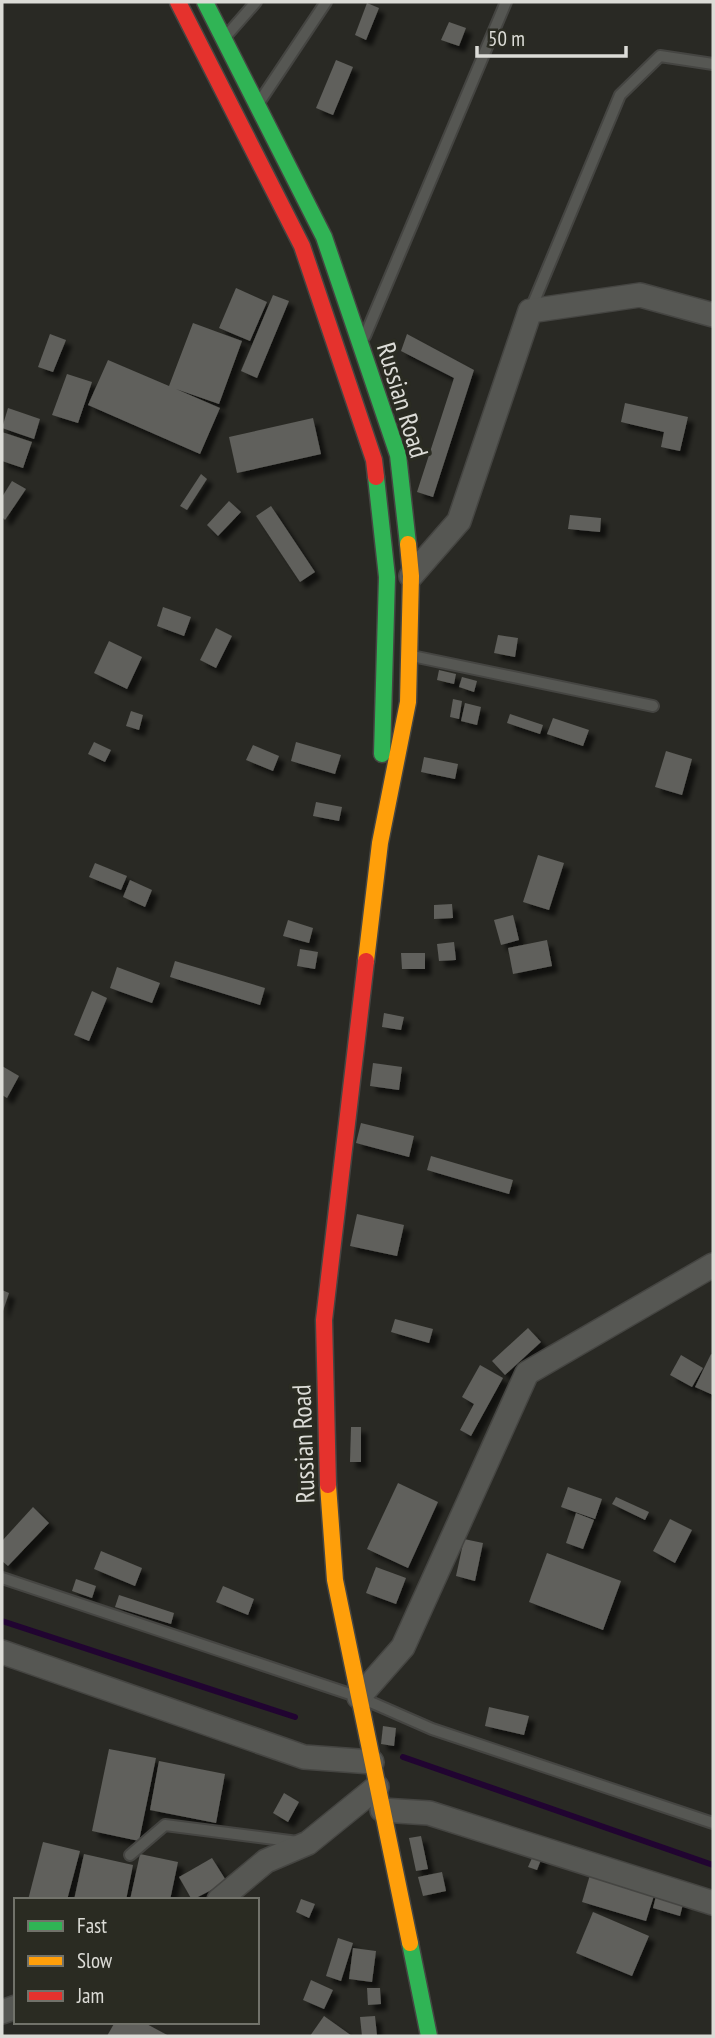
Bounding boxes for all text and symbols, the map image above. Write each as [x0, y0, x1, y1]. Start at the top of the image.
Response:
scale bar [477, 14, 626, 58]
text: 50 m [488, 25, 525, 52]
street label: Russian Road [370, 338, 436, 462]
street label: Russian Road [284, 1384, 322, 1504]
legend [14, 1898, 259, 2024]
text: Fast [77, 1912, 107, 1939]
text: Slow [77, 1947, 113, 1974]
text: Jam [76, 1982, 104, 2009]

